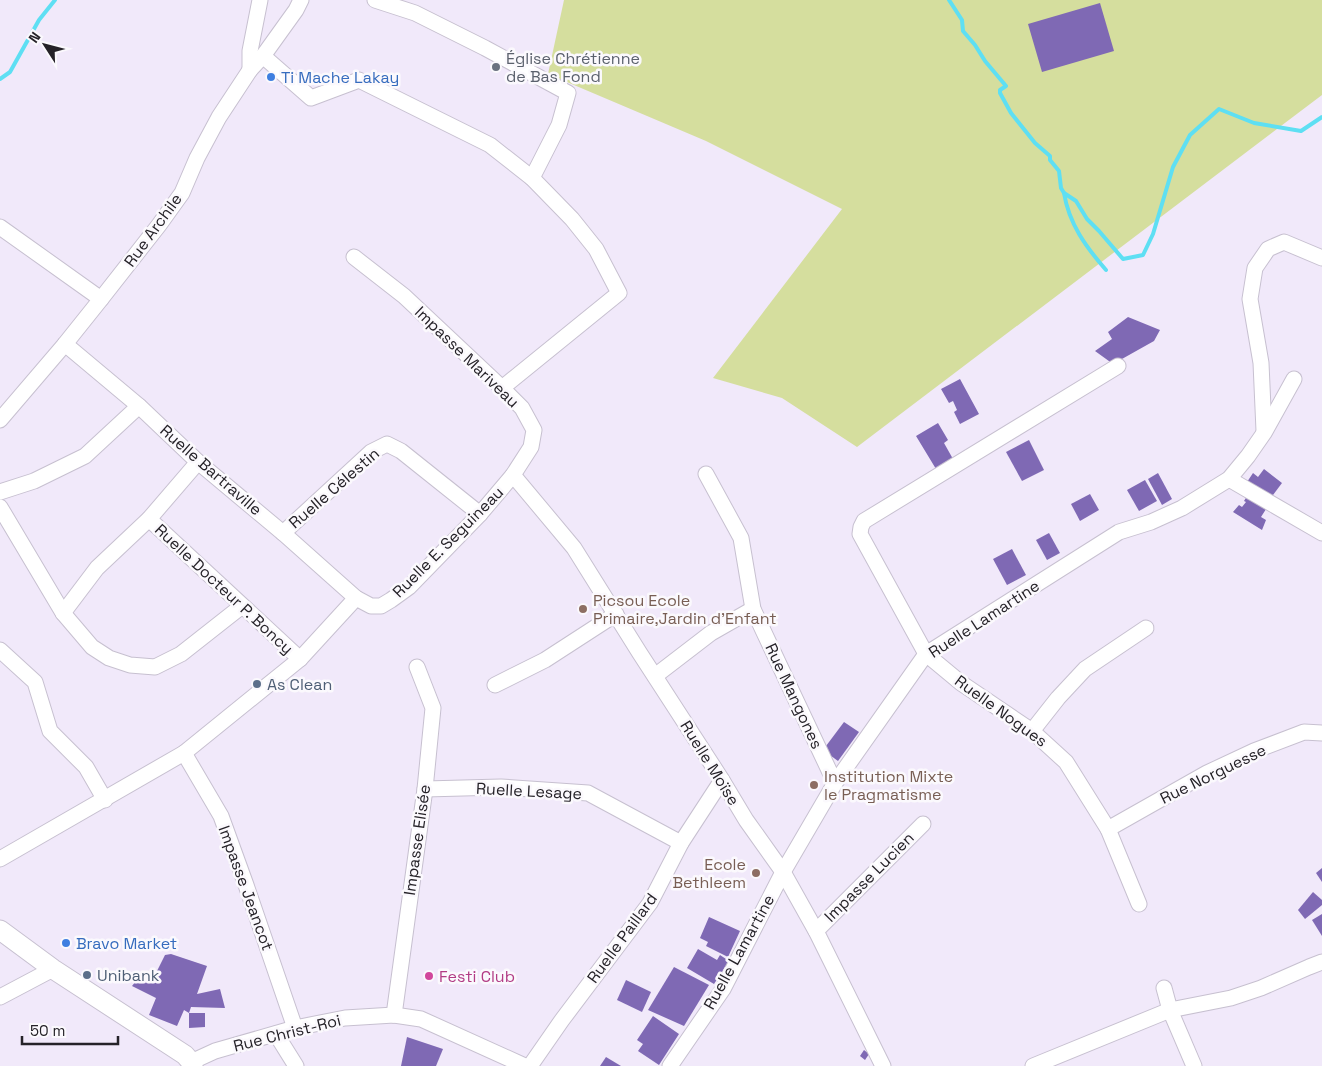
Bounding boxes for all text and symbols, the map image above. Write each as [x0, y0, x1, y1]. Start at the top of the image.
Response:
north arrow [20, 20, 70, 70]
text: N [24, 28, 45, 46]
place label: Église Chrétienne de Bas Fond [506, 48, 640, 87]
marker: Église Chrétienne de Bas Fond [490, 61, 502, 73]
place label: Ti Mache Lakay [281, 67, 399, 88]
marker: Ti Mache Lakay [265, 71, 277, 83]
street label: Rue Archile [119, 189, 187, 271]
street label: Impasse Mariveau [410, 302, 524, 412]
street label: Ruelle Bartraville [156, 420, 266, 520]
street label: Ruelle Célestin [284, 443, 384, 533]
street label: Ruelle E. Seguineau [388, 482, 508, 602]
street label: Ruelle Docteur P. Boncy [150, 519, 298, 659]
street label: Ruelle Lamartine [924, 575, 1044, 663]
place label: Picsou Ecole Primaire,Jardin d'Enfant [593, 590, 777, 629]
marker: Picsou Ecole Primaire,Jardin d'Enfant [577, 603, 589, 615]
street label: Rue Mangones [760, 640, 828, 752]
street label: Ruelle Nogues [951, 670, 1051, 752]
place label: As Clean [267, 674, 332, 695]
marker: As Clean [251, 678, 263, 690]
street label: Ruelle Moïse [676, 717, 744, 809]
street label: Rue Norguesse [1156, 739, 1270, 809]
place label: Institution Mixte le Pragmatisme [824, 766, 953, 805]
street label: Ruelle Lesage [476, 778, 582, 804]
marker: Institution Mixte le Pragmatisme [808, 779, 820, 791]
street label: Impasse Elisée [399, 783, 435, 897]
street label: Impasse Jeancot [214, 823, 278, 953]
street label: Impasse Lucien [820, 828, 918, 926]
place label: Ecole Bethleem [672, 854, 746, 893]
marker: Ecole Bethleem [750, 867, 762, 879]
street label: Ruelle Paillard [582, 889, 662, 987]
street label: Ruelle Lamartine [699, 891, 779, 1013]
place label: Bravo Market [76, 933, 177, 954]
marker: Bravo Market [60, 937, 72, 949]
place label: Unibank [97, 965, 160, 986]
place label: Festi Club [439, 966, 515, 987]
marker: Unibank [81, 969, 93, 981]
marker: Festi Club [423, 970, 435, 982]
street label: Rue Christ-Roi [231, 1010, 343, 1056]
scale bar [22, 1014, 119, 1046]
text: 50 m [30, 1021, 65, 1040]

